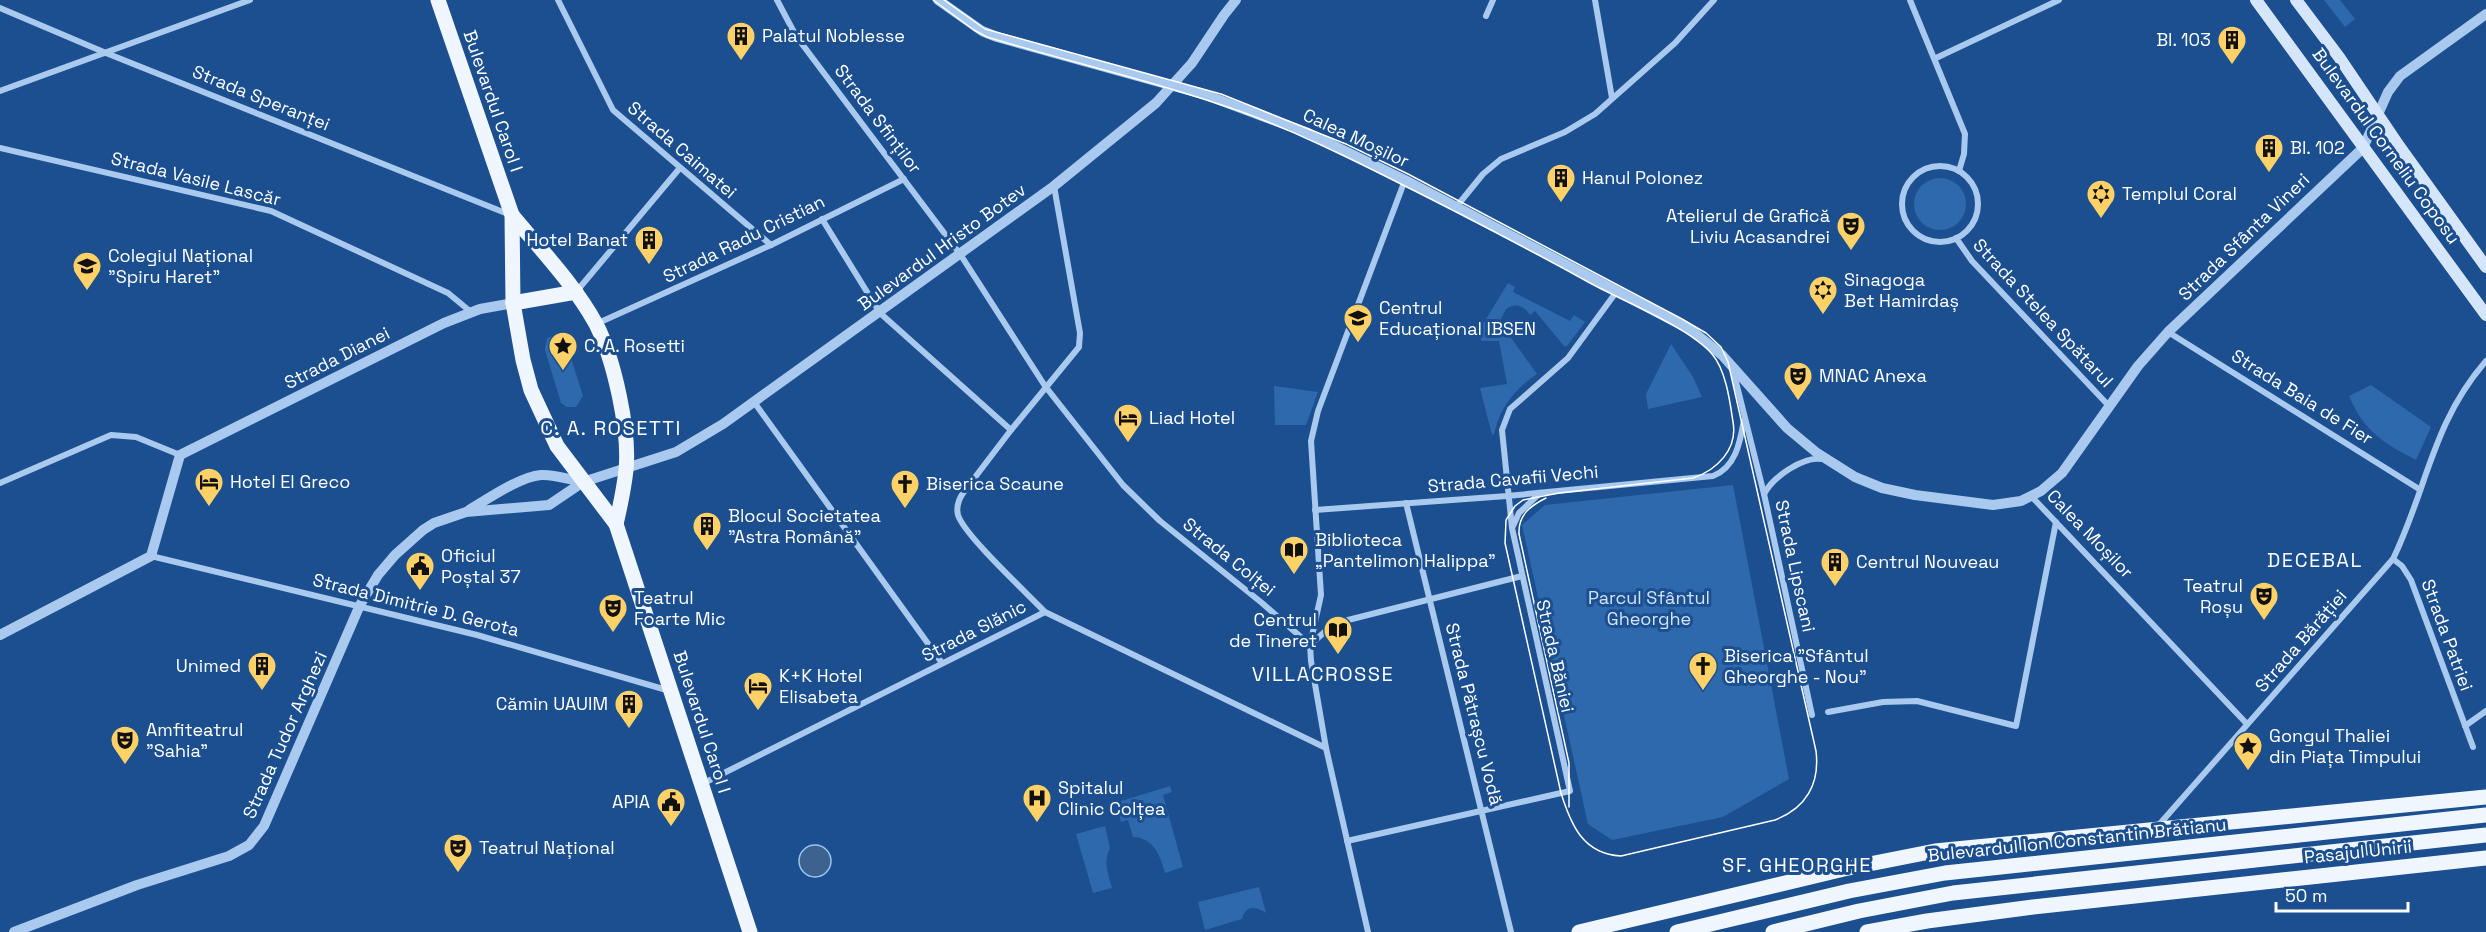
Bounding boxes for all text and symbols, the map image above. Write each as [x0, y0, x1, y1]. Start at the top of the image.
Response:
building icon: Palatul Noblesse [725, 20, 757, 62]
place label: Palatul Noblesse [762, 24, 905, 47]
building icon: Bl. 103 [2216, 24, 2248, 66]
street label: Bulevardul Carol I [458, 27, 529, 175]
place label: Bl. 103 [2156, 28, 2211, 51]
street label: Bulevardul Corneliu Coposu [2307, 43, 2465, 248]
street label: Strada Speranței [189, 59, 333, 136]
street label: Strada Sfinților [830, 59, 927, 178]
street label: Strada Caimatei [623, 96, 742, 203]
street label: Calea Moșilor [1299, 103, 1413, 172]
building icon: Bl. 102 [2253, 132, 2285, 174]
place label: Bl. 102 [2290, 136, 2345, 159]
street label: Strada Vasile Lascăr [109, 146, 284, 211]
building icon: Hanul Polonez [1545, 162, 1577, 204]
place label: Hanul Polonez [1582, 166, 1703, 189]
street label: Strada Sfânta Vineri [2173, 168, 2314, 305]
street label: Bulevardul Hristo Botev [853, 178, 1030, 315]
synagogue icon: Templul Coral [2085, 178, 2117, 220]
place label: Templul Coral [2122, 182, 2237, 205]
street label: Strada Radu Cristian [659, 189, 828, 288]
place label: Atelierul de Grafică Liviu Acasandrei [1666, 204, 1830, 248]
theatre icon: Atelierul de Grafică Liviu Acasandrei [1835, 210, 1867, 252]
building icon: Hotel Banat [633, 224, 665, 266]
place label: Hotel Banat [526, 228, 628, 251]
street label: Strada Stelea Spătarul [1968, 233, 2118, 392]
place label: Colegiul Național "Spiru Haret" [108, 244, 253, 288]
school or university icon: Colegiul Național "Spiru Haret" [71, 250, 103, 292]
place label: Sinagoga Bet Hamirdaș [1844, 268, 1959, 312]
synagogue icon: Sinagoga Bet Hamirdaș [1807, 274, 1839, 316]
place label: Centrul Educațional IBSEN [1379, 296, 1536, 340]
school or university icon: Centrul Educațional IBSEN [1342, 302, 1374, 344]
street label: Strada Dianei [280, 321, 393, 394]
place icon: C. A. Rosetti [547, 330, 579, 372]
place label: C. A. Rosetti [584, 334, 685, 357]
street label: Strada Baia de Fier [2227, 344, 2377, 450]
theatre icon: MNAC Anexa [1782, 360, 1814, 402]
place label: MNAC Anexa [1819, 364, 1927, 387]
hotel icon: Liad Hotel [1112, 402, 1144, 444]
place label: Liad Hotel [1149, 406, 1235, 429]
district label: C. A. ROSETTI [540, 415, 682, 441]
street label: Strada Cavafii Vechi [1427, 460, 1599, 497]
hotel icon: Hotel El Greco [193, 466, 225, 508]
church icon: Biserica Scaune [889, 468, 921, 510]
place label: Hotel El Greco [230, 470, 350, 493]
place label: Biserica Scaune [926, 472, 1064, 495]
street label: Calea Moșilor [2042, 484, 2139, 583]
street label: Strada Lipscani [1770, 498, 1821, 634]
place label: Blocul Societatea "Astra Română" [728, 504, 881, 548]
building icon: Blocul Societatea "Astra Română" [691, 510, 723, 552]
street label: Strada Colței [1178, 512, 1280, 601]
place label: Biblioteca „Pantelimon Halippa” [1315, 528, 1496, 572]
library icon: Biblioteca „Pantelimon Halippa” [1278, 534, 1310, 576]
place label: Oficiul Poștal 37 [441, 544, 521, 588]
building icon: Centrul Nouveau [1819, 546, 1851, 588]
district label: DECEBAL [2267, 547, 2363, 573]
public building icon: Oficiul Poștal 37 [404, 550, 436, 592]
place label: Centrul Nouveau [1856, 550, 1999, 573]
street label: Strada Dimitrie D. Gerota [311, 568, 522, 641]
place label: Teatrul Roșu [2183, 574, 2243, 618]
street label: Strada Patriei [2417, 576, 2478, 694]
theatre icon: Teatrul Roșu [2248, 580, 2280, 622]
street label: Strada Bărăției [2250, 585, 2352, 697]
place label: Teatrul Foarte Mic [634, 586, 726, 630]
park label: Parcul Sfântul Gheorghe [1588, 586, 1710, 630]
theatre icon: Teatrul Foarte Mic [597, 592, 629, 634]
street label: Strada Slănic [918, 594, 1030, 667]
street label: Strada Băniei [1531, 597, 1580, 715]
place label: Centrul de Tineret [1229, 608, 1317, 652]
library icon: Centrul de Tineret [1322, 614, 1354, 656]
street label: Strada Pătrașcu Vodă [1441, 620, 1508, 807]
place label: Biserica "Sfântul Gheorghe - Nou" [1724, 644, 1869, 688]
street label: Strada Tudor Arghezi [237, 648, 332, 822]
street label: Bulevardul Carol I [669, 648, 736, 796]
building icon: Unimed [246, 650, 278, 692]
church icon: Biserica "Sfântul Gheorghe - Nou" [1687, 650, 1719, 692]
place label: Unimed [176, 654, 241, 677]
district label: VILLACROSSE [1252, 661, 1394, 687]
place label: K+K Hotel Elisabeta [779, 664, 862, 708]
hotel icon: K+K Hotel Elisabeta [742, 670, 774, 712]
building icon: Cămin UAUIM [613, 688, 645, 730]
place label: Cămin UAUIM [496, 692, 608, 715]
place label: Amfiteatrul "Sahia" [146, 718, 243, 762]
theatre icon: Amfiteatrul "Sahia" [109, 724, 141, 766]
place label: Gongul Thaliei din Piața Timpului [2269, 724, 2421, 768]
place icon: Gongul Thaliei din Piața Timpului [2232, 730, 2264, 772]
place label: Spitalul Clinic Colțea [1058, 776, 1165, 820]
hospital icon: Spitalul Clinic Colțea [1021, 782, 1053, 824]
public building icon: APIA [655, 786, 687, 828]
place label: APIA [612, 790, 650, 813]
street label: Bulevardul Ion Constantin Brătianu [1926, 812, 2228, 867]
theatre icon: Teatrul Național [442, 832, 474, 874]
street label: Pasajul Unirii [2303, 834, 2413, 869]
place label: Teatrul Național [479, 836, 615, 859]
district label: SF. GHEORGHE [1722, 852, 1872, 878]
scale bar [2276, 875, 2408, 913]
text: 50 m [2285, 884, 2327, 907]

